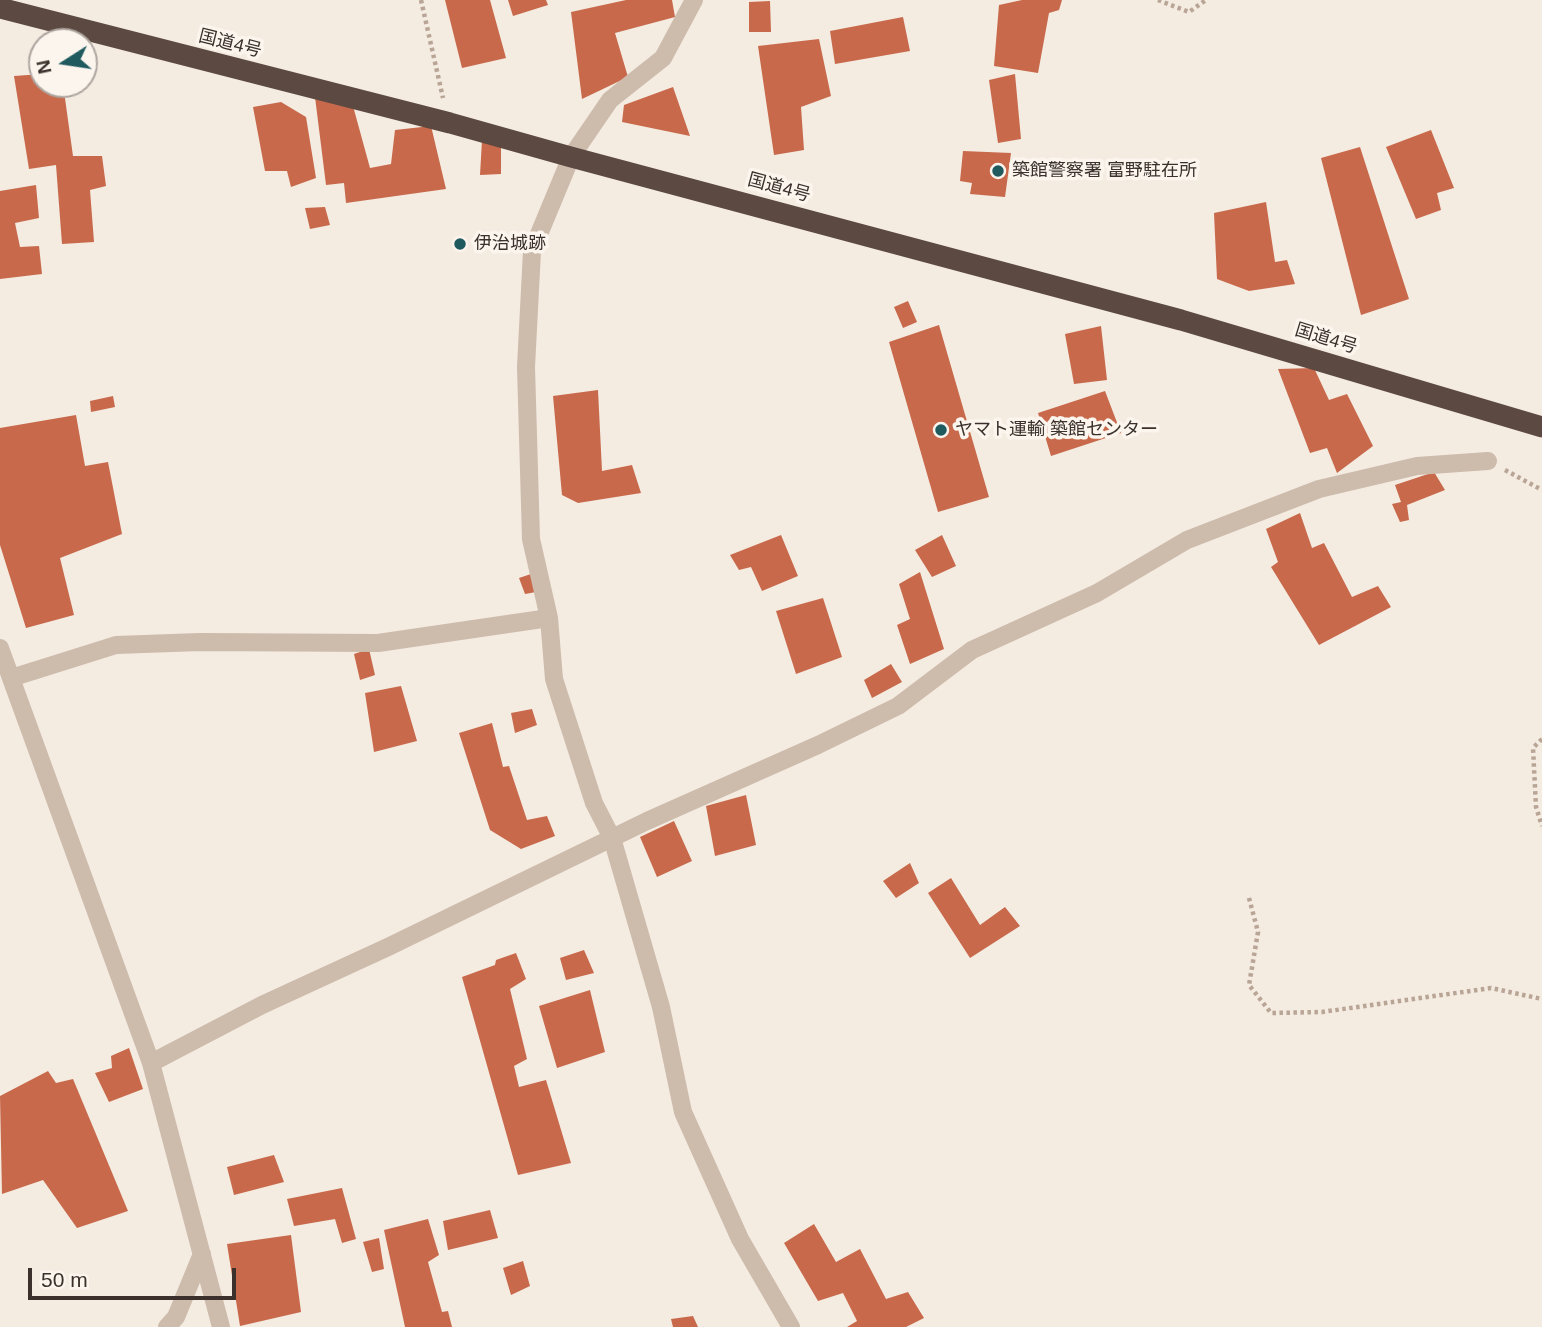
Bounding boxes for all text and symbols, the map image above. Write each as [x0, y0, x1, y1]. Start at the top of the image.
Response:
street label: 国道4号 [196, 26, 264, 62]
north arrow [28, 28, 98, 98]
text: N [32, 58, 56, 76]
place label: 築館警察署 富野駐在所 [1012, 160, 1197, 182]
marker: 築館警察署 富野駐在所 [990, 163, 1006, 179]
street label: 国道4号 [745, 169, 813, 207]
place label: 伊治城跡 [474, 233, 546, 255]
marker: 伊治城跡 [452, 236, 468, 252]
street label: 国道4号 [1292, 319, 1360, 359]
place label: ヤマト運輸 築館センター [955, 419, 1158, 441]
marker: ヤマト運輸 築館センター [933, 422, 949, 438]
scale bar [32, 1254, 240, 1298]
text: 50 m [41, 1268, 88, 1291]

